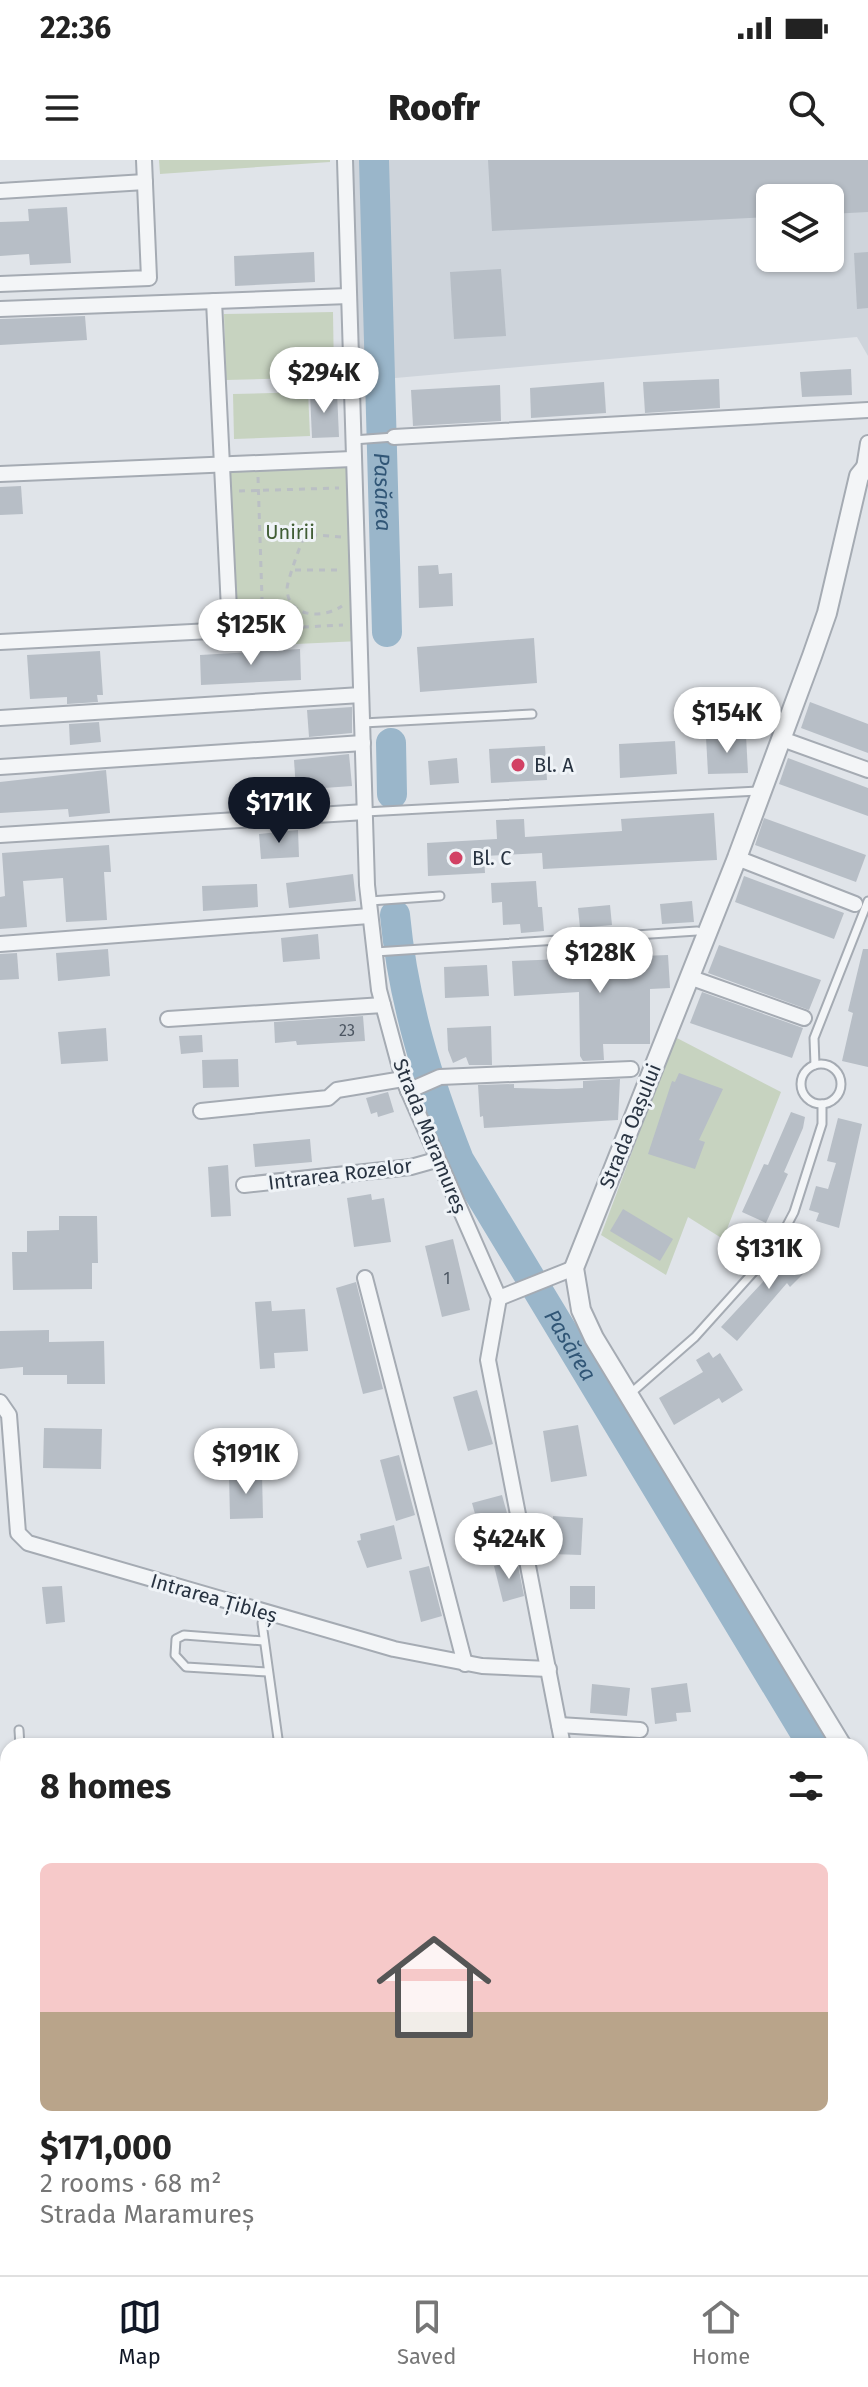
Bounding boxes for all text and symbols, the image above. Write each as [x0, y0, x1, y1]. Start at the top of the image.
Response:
text: 22:36 [40, 10, 111, 46]
icon: menu [40, 86, 84, 130]
text: Roofr [388, 86, 480, 130]
icon: search [784, 86, 828, 130]
map controls [756, 184, 844, 272]
button: layers [756, 184, 844, 272]
pin: $294K [268, 347, 380, 415]
text: $294K [288, 357, 360, 388]
water label: Pasărea [369, 452, 398, 532]
park label: Unirii [265, 520, 315, 544]
pin: $125K [195, 599, 307, 667]
text: $125K [216, 609, 286, 640]
pin: $154K [671, 687, 783, 755]
text: $154K [692, 697, 762, 728]
place label: Bl. A [534, 753, 574, 777]
marker: Bl. A [509, 756, 527, 774]
pin: $171K [223, 777, 335, 845]
text: $171K [246, 787, 312, 818]
place label: Bl. C [472, 846, 511, 870]
marker: Bl. C [447, 849, 465, 867]
pin: $128K [544, 927, 656, 995]
text: $128K [565, 937, 635, 968]
house number: 23 [339, 1021, 355, 1040]
street label: Strada Maramureș [387, 1055, 472, 1217]
street label: Strada Oașului [594, 1060, 667, 1192]
street label: Intrarea Rozelor [267, 1153, 414, 1195]
pin: $131K [713, 1223, 825, 1291]
text: $131K [736, 1233, 802, 1264]
house number: 1 [444, 1269, 450, 1288]
water label: Pasărea [539, 1304, 603, 1386]
pin: $191K [190, 1428, 302, 1496]
text: $191K [212, 1438, 280, 1469]
pin: $424K [453, 1513, 565, 1581]
text: $424K [473, 1523, 545, 1554]
street label: Intrarea Țibleș [148, 1568, 280, 1628]
icon: filters [784, 1764, 828, 1808]
text: 8 homes [40, 1766, 171, 1807]
icon: home [362, 1915, 506, 2059]
text: $171,000 [40, 2127, 172, 2168]
text: 2 rooms · 68 m² [40, 2168, 221, 2199]
text: Strada Maramureș [40, 2199, 254, 2230]
tab: Map [118, 2295, 162, 2370]
tab: Saved [397, 2295, 456, 2370]
tab: Home [692, 2295, 750, 2370]

